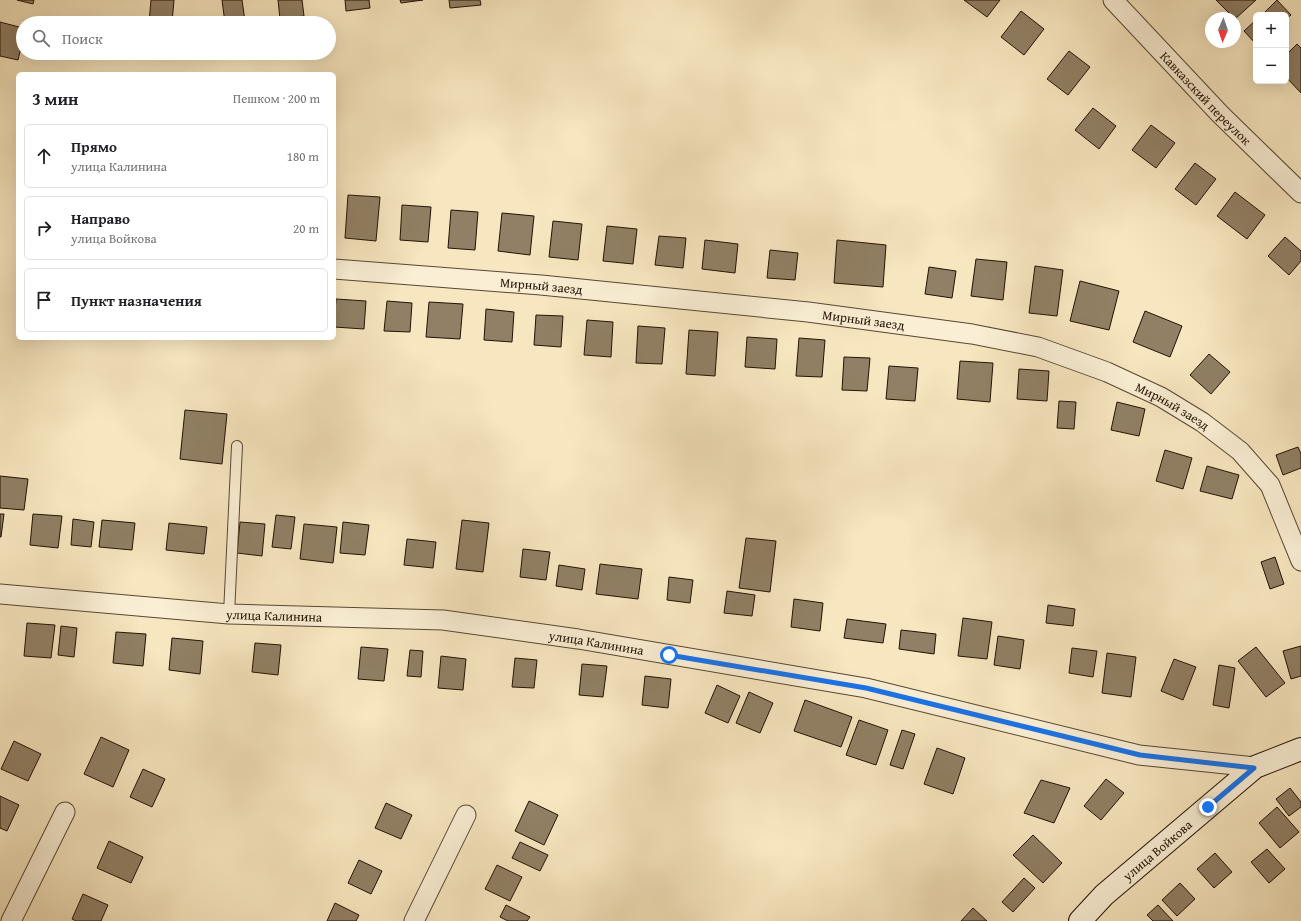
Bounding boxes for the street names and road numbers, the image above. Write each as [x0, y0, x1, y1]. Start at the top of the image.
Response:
street label: Кавказский переулок [1156, 47, 1256, 150]
street label: Мирный заезд [499, 273, 584, 299]
street label: Мирный заезд [821, 305, 906, 335]
street label: Мирный заезд [1132, 377, 1214, 435]
street label: улица Калинина [225, 605, 323, 627]
street label: улица Калинина [547, 626, 646, 660]
street label: улица Войкова [1118, 815, 1197, 886]

